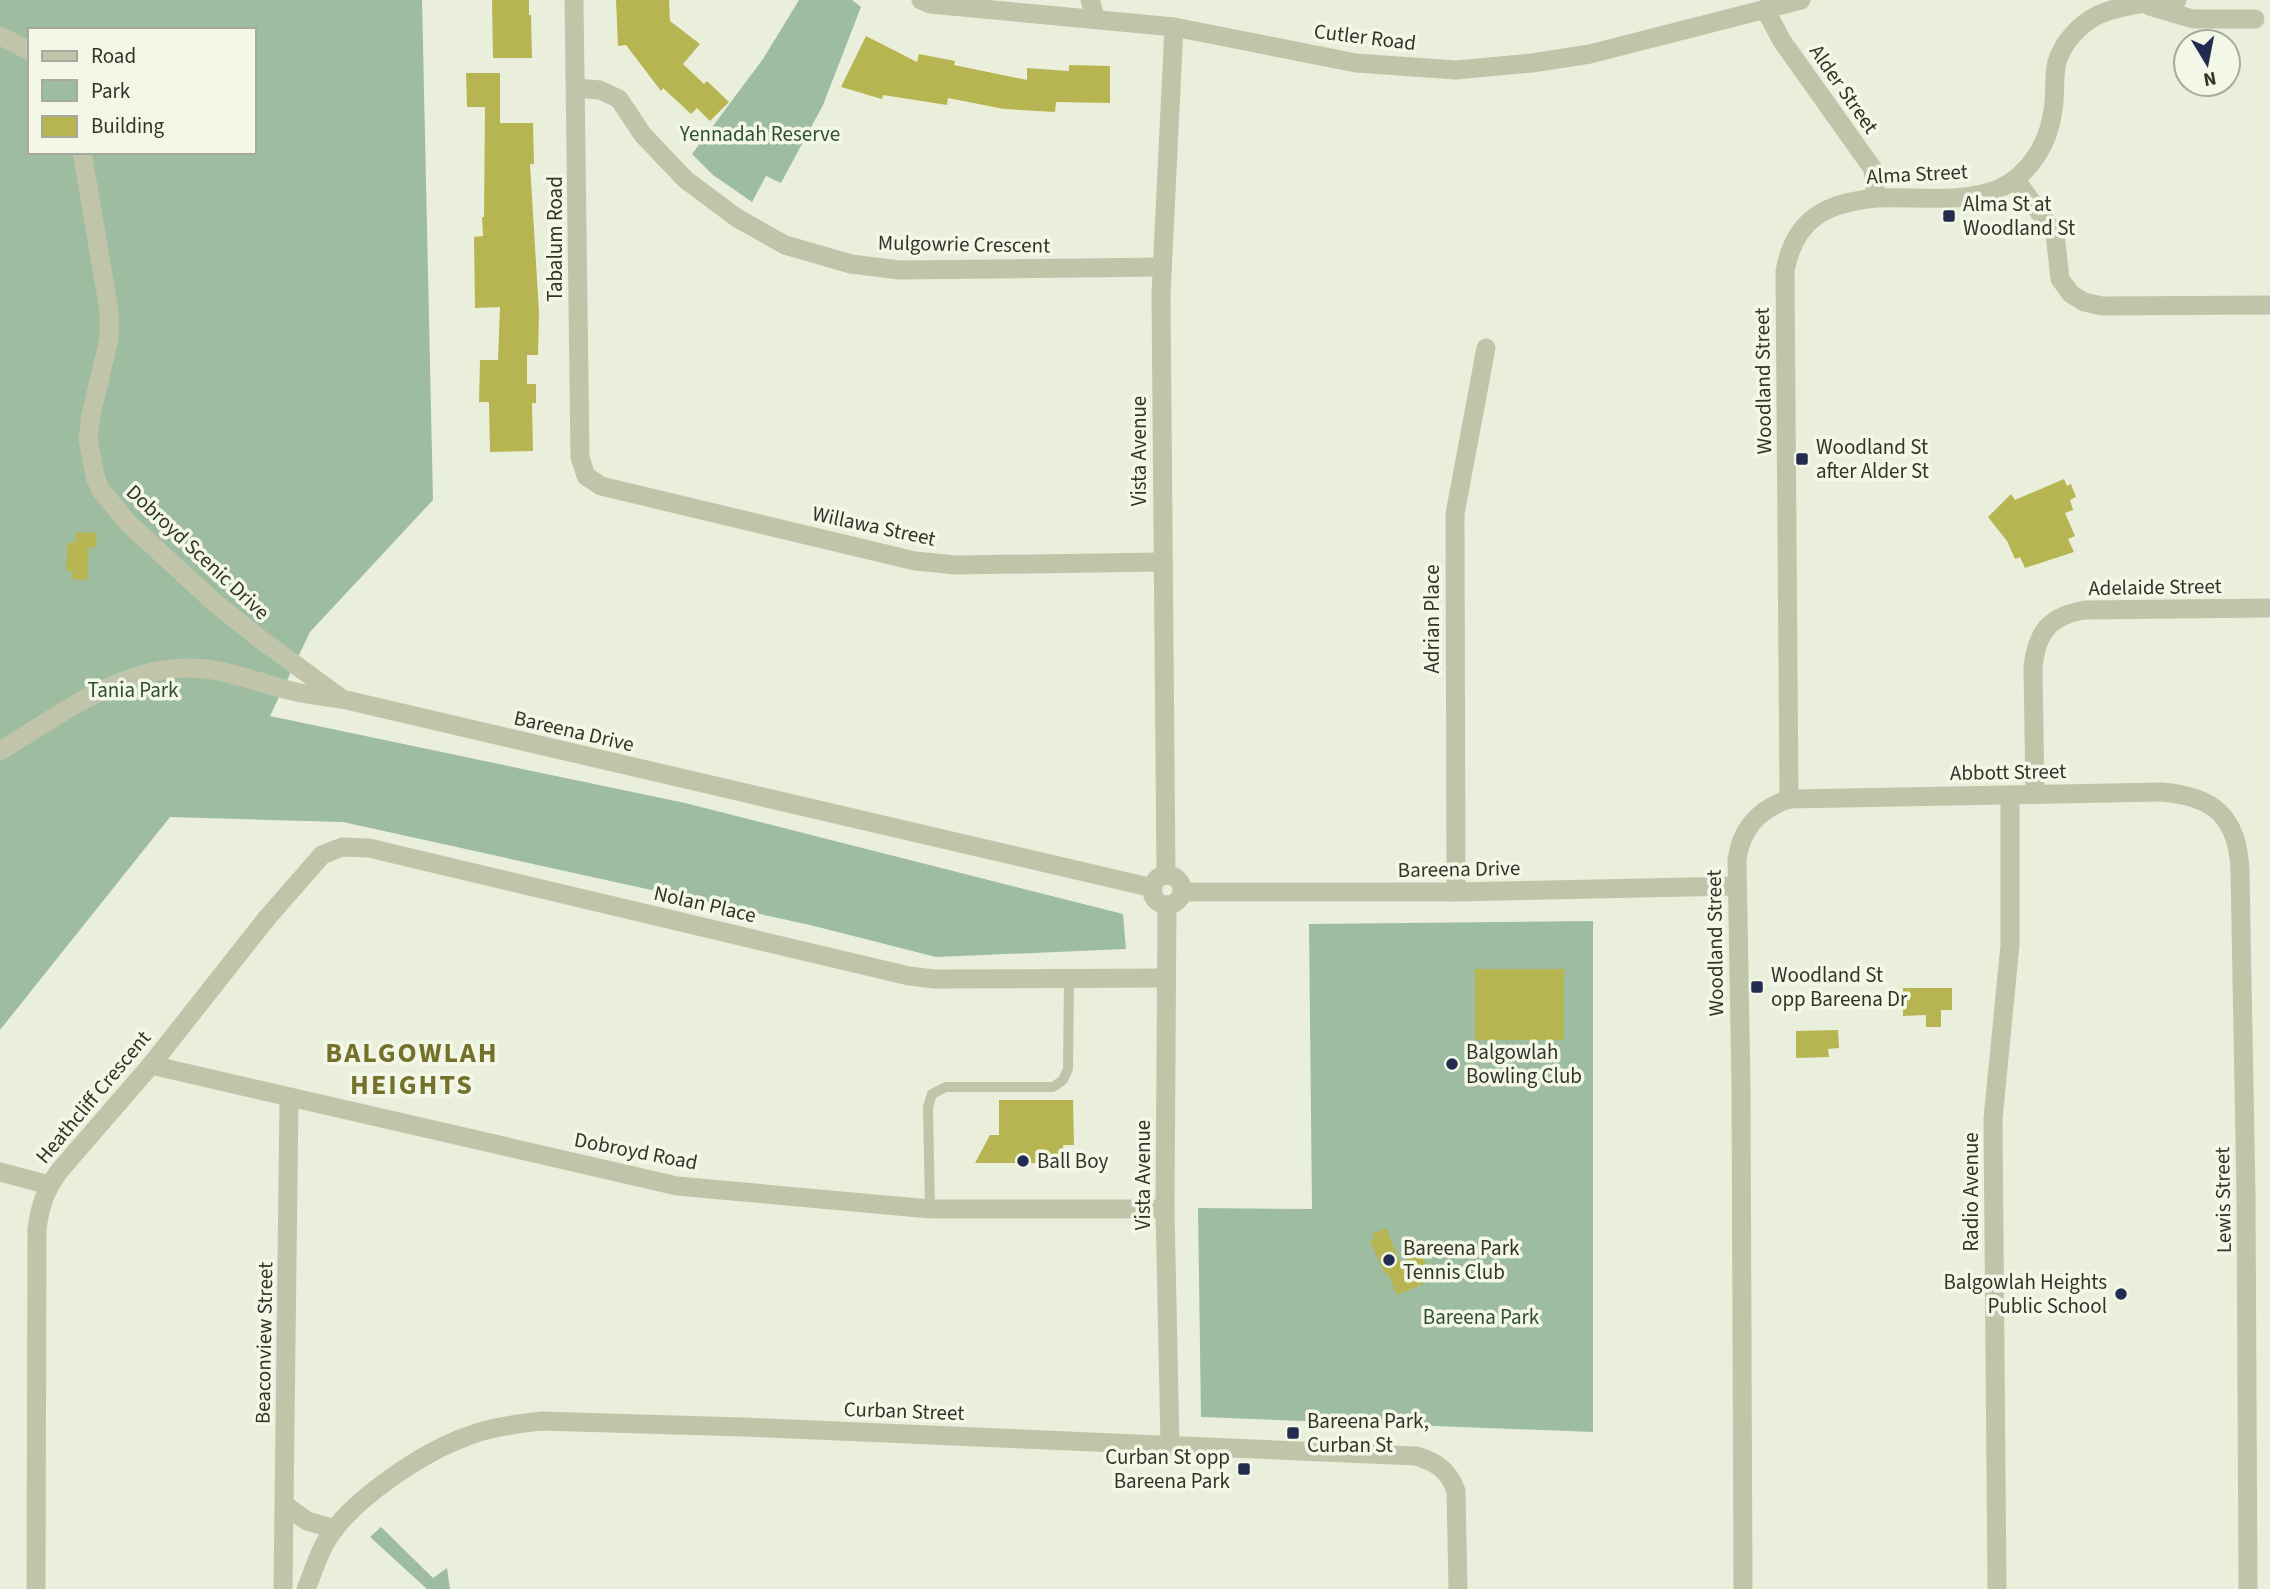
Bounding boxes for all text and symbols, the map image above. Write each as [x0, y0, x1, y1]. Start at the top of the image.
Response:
street label: Cutler Road [1312, 16, 1418, 58]
legend [28, 28, 256, 154]
north arrow [2172, 28, 2242, 98]
street label: Alder Street [1802, 38, 1886, 140]
text: Road [91, 41, 136, 71]
text: N [2201, 64, 2218, 93]
text: Park [91, 76, 131, 106]
text: Building [91, 111, 165, 141]
park label: Yennadah Reserve [679, 119, 840, 149]
street label: Alma Street [1866, 156, 1968, 192]
street label: Tabalum Road [540, 176, 570, 302]
place label: Alma St at Woodland St [1963, 189, 2075, 243]
marker: Alma St at Woodland St [1941, 208, 1957, 224]
street label: Mulgowrie Crescent [878, 227, 1050, 261]
street label: Woodland Street [1747, 307, 1779, 455]
street label: Vista Avenue [1124, 396, 1154, 506]
place label: Woodland St after Alder St [1816, 432, 1929, 486]
marker: Woodland St after Alder St [1794, 451, 1810, 467]
street label: Dobroyd Scenic Drive [120, 477, 276, 627]
street label: Willawa Street [810, 498, 938, 554]
street label: Adrian Place [1417, 564, 1447, 674]
street label: Adelaide Street [2088, 571, 2222, 603]
park label: Tania Park [87, 675, 179, 705]
street label: Bareena Drive [511, 703, 637, 759]
street label: Abbott Street [1950, 756, 2066, 788]
street label: Bareena Drive [1397, 853, 1521, 885]
street label: Woodland Street [1699, 869, 1731, 1017]
street label: Nolan Place [651, 878, 759, 930]
place label: Woodland St opp Bareena Dr [1771, 960, 1908, 1014]
marker: Woodland St opp Bareena Dr [1749, 979, 1765, 995]
street label: Heathcliff Crescent [28, 1024, 158, 1170]
district label: BALGOWLAH HEIGHTS [325, 1033, 499, 1105]
place label: Balgowlah Bowling Club [1466, 1037, 1582, 1091]
marker: Balgowlah Bowling Club [1444, 1056, 1460, 1072]
street label: Vista Avenue [1128, 1120, 1158, 1230]
street label: Dobroyd Road [572, 1124, 700, 1178]
street label: Radio Avenue [1956, 1132, 1986, 1252]
place label: Ball Boy [1037, 1146, 1108, 1176]
street label: Lewis Street [2207, 1147, 2239, 1253]
marker: Ball Boy [1015, 1153, 1031, 1169]
place label: Bareena Park Tennis Club [1403, 1233, 1520, 1287]
marker: Bareena Park Tennis Club [1381, 1252, 1397, 1268]
street label: Beaconview Street [248, 1262, 280, 1424]
place label: Balgowlah Heights Public School [1943, 1267, 2107, 1321]
marker: Balgowlah Heights Public School [2113, 1286, 2129, 1302]
park label: Bareena Park [1423, 1302, 1540, 1332]
street label: Curban Street [843, 1394, 965, 1428]
place label: Bareena Park, Curban St [1307, 1406, 1429, 1460]
marker: Bareena Park, Curban St [1285, 1425, 1301, 1441]
place label: Curban St opp Bareena Park [1105, 1442, 1231, 1496]
marker: Curban St opp Bareena Park [1236, 1461, 1252, 1477]

